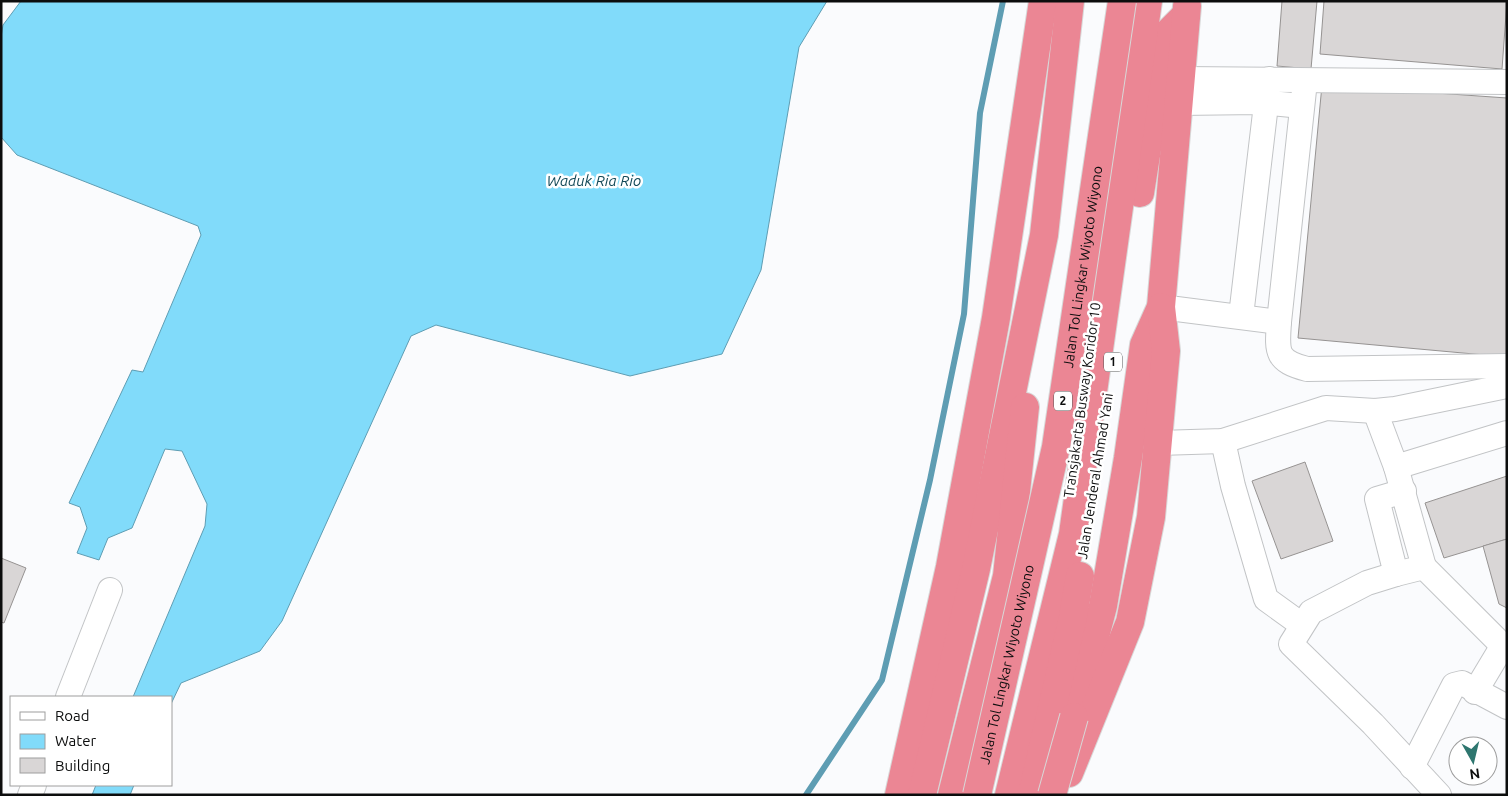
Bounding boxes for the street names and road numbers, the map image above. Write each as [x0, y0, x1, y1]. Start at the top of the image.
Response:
street label: Jalan Tol Lingkar Wiyoto Wiyono [1060, 165, 1106, 369]
street label: Transjakarta Busway Koridor 10 [1060, 301, 1104, 499]
road number: 1 [1104, 352, 1122, 372]
road number: 2 [1054, 392, 1072, 411]
street label: Jalan Jenderal Ahmad Yani [1074, 392, 1116, 560]
street label: Jalan Tol Lingkar Wiyoto Wiyono [976, 563, 1037, 766]

